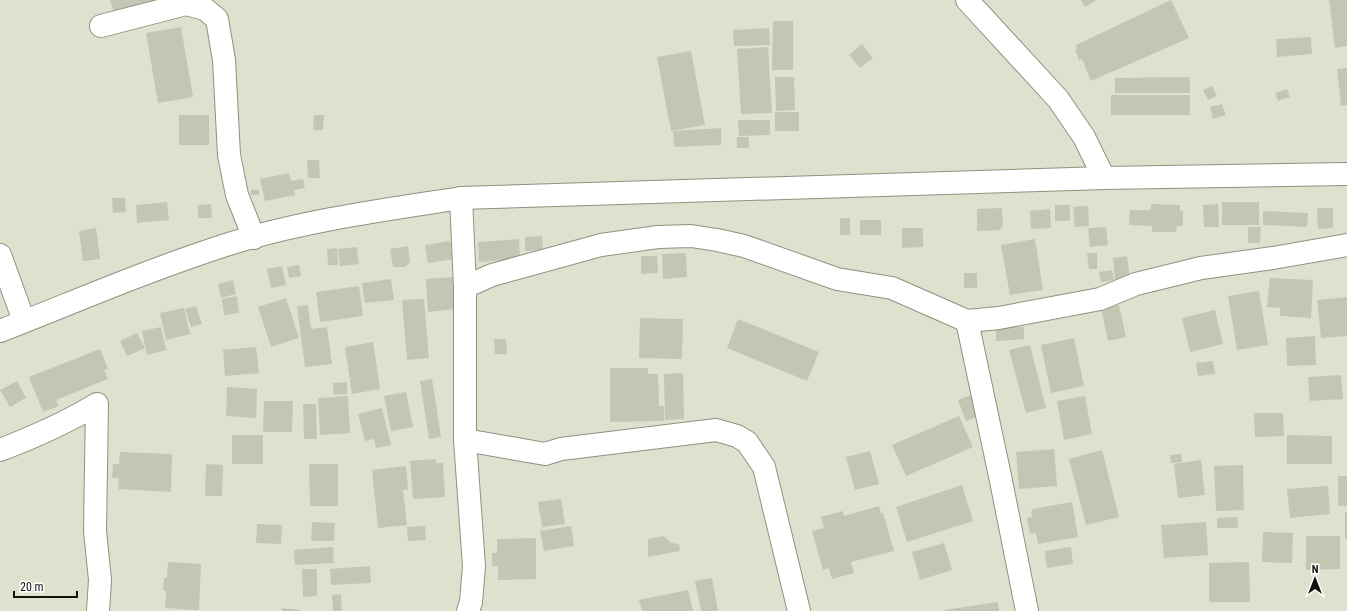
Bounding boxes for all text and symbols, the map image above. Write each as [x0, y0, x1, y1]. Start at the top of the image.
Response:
north arrow [1295, 559, 1335, 599]
text: N [1312, 563, 1319, 576]
scale bar [14, 573, 77, 599]
text: 20 m [20, 580, 44, 594]

